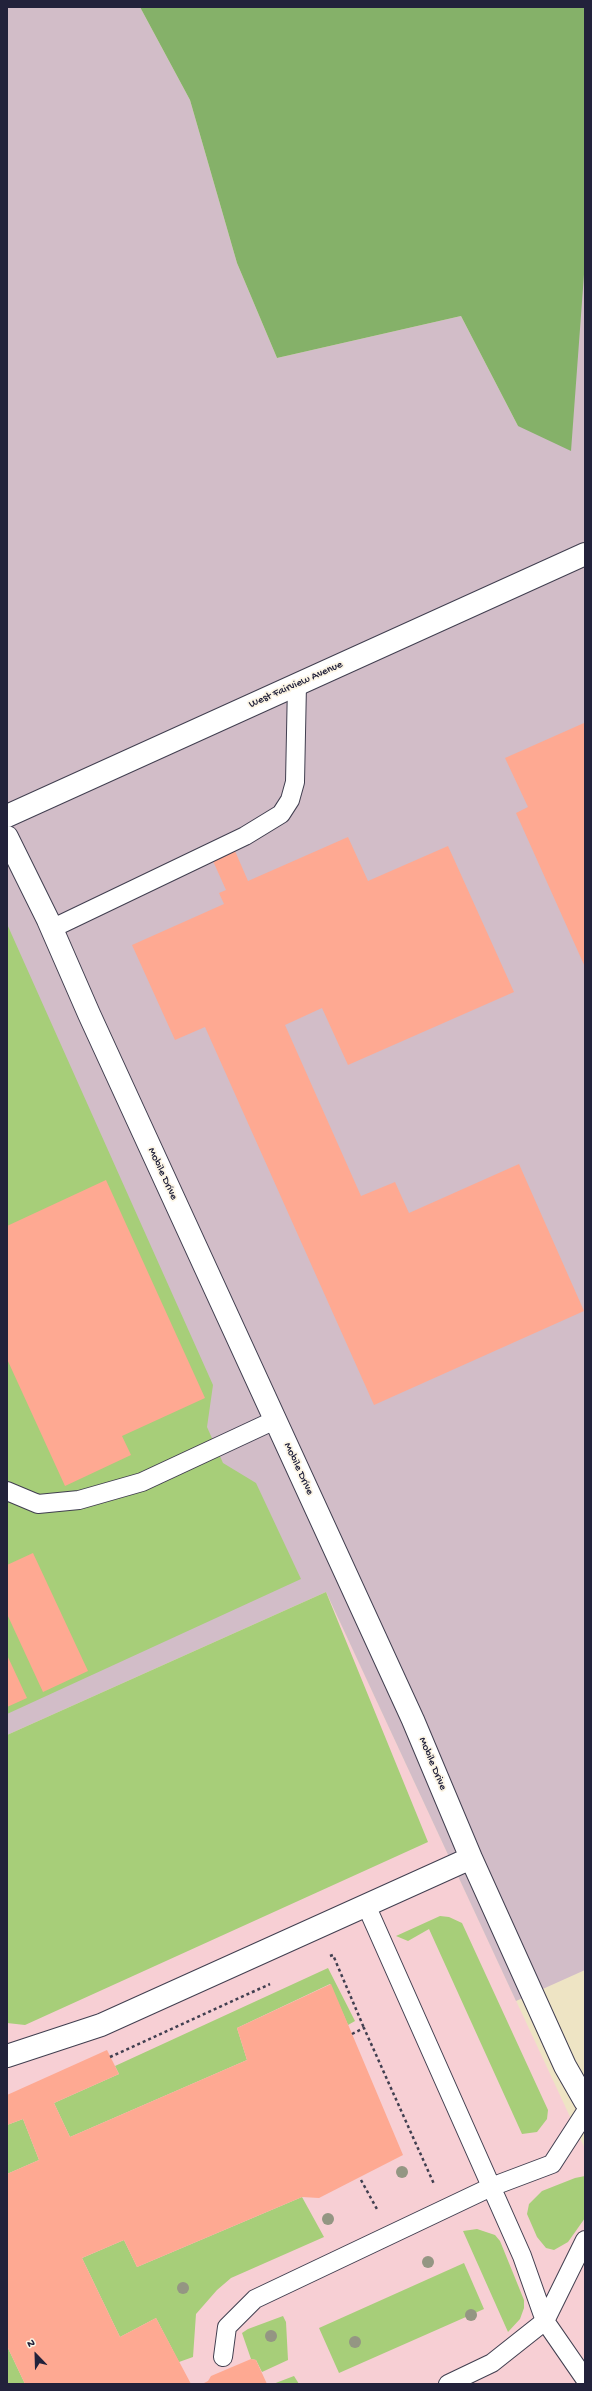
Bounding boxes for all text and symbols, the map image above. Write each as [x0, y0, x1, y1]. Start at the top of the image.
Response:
street label: West Fairview Avenue [247, 658, 345, 712]
street label: Mobile Drive [144, 1146, 180, 1202]
street label: Mobile Drive [280, 1441, 316, 1497]
street label: Mobile Drive [415, 1736, 449, 1792]
north arrow [16, 2335, 56, 2375]
text: N [26, 2337, 37, 2351]

